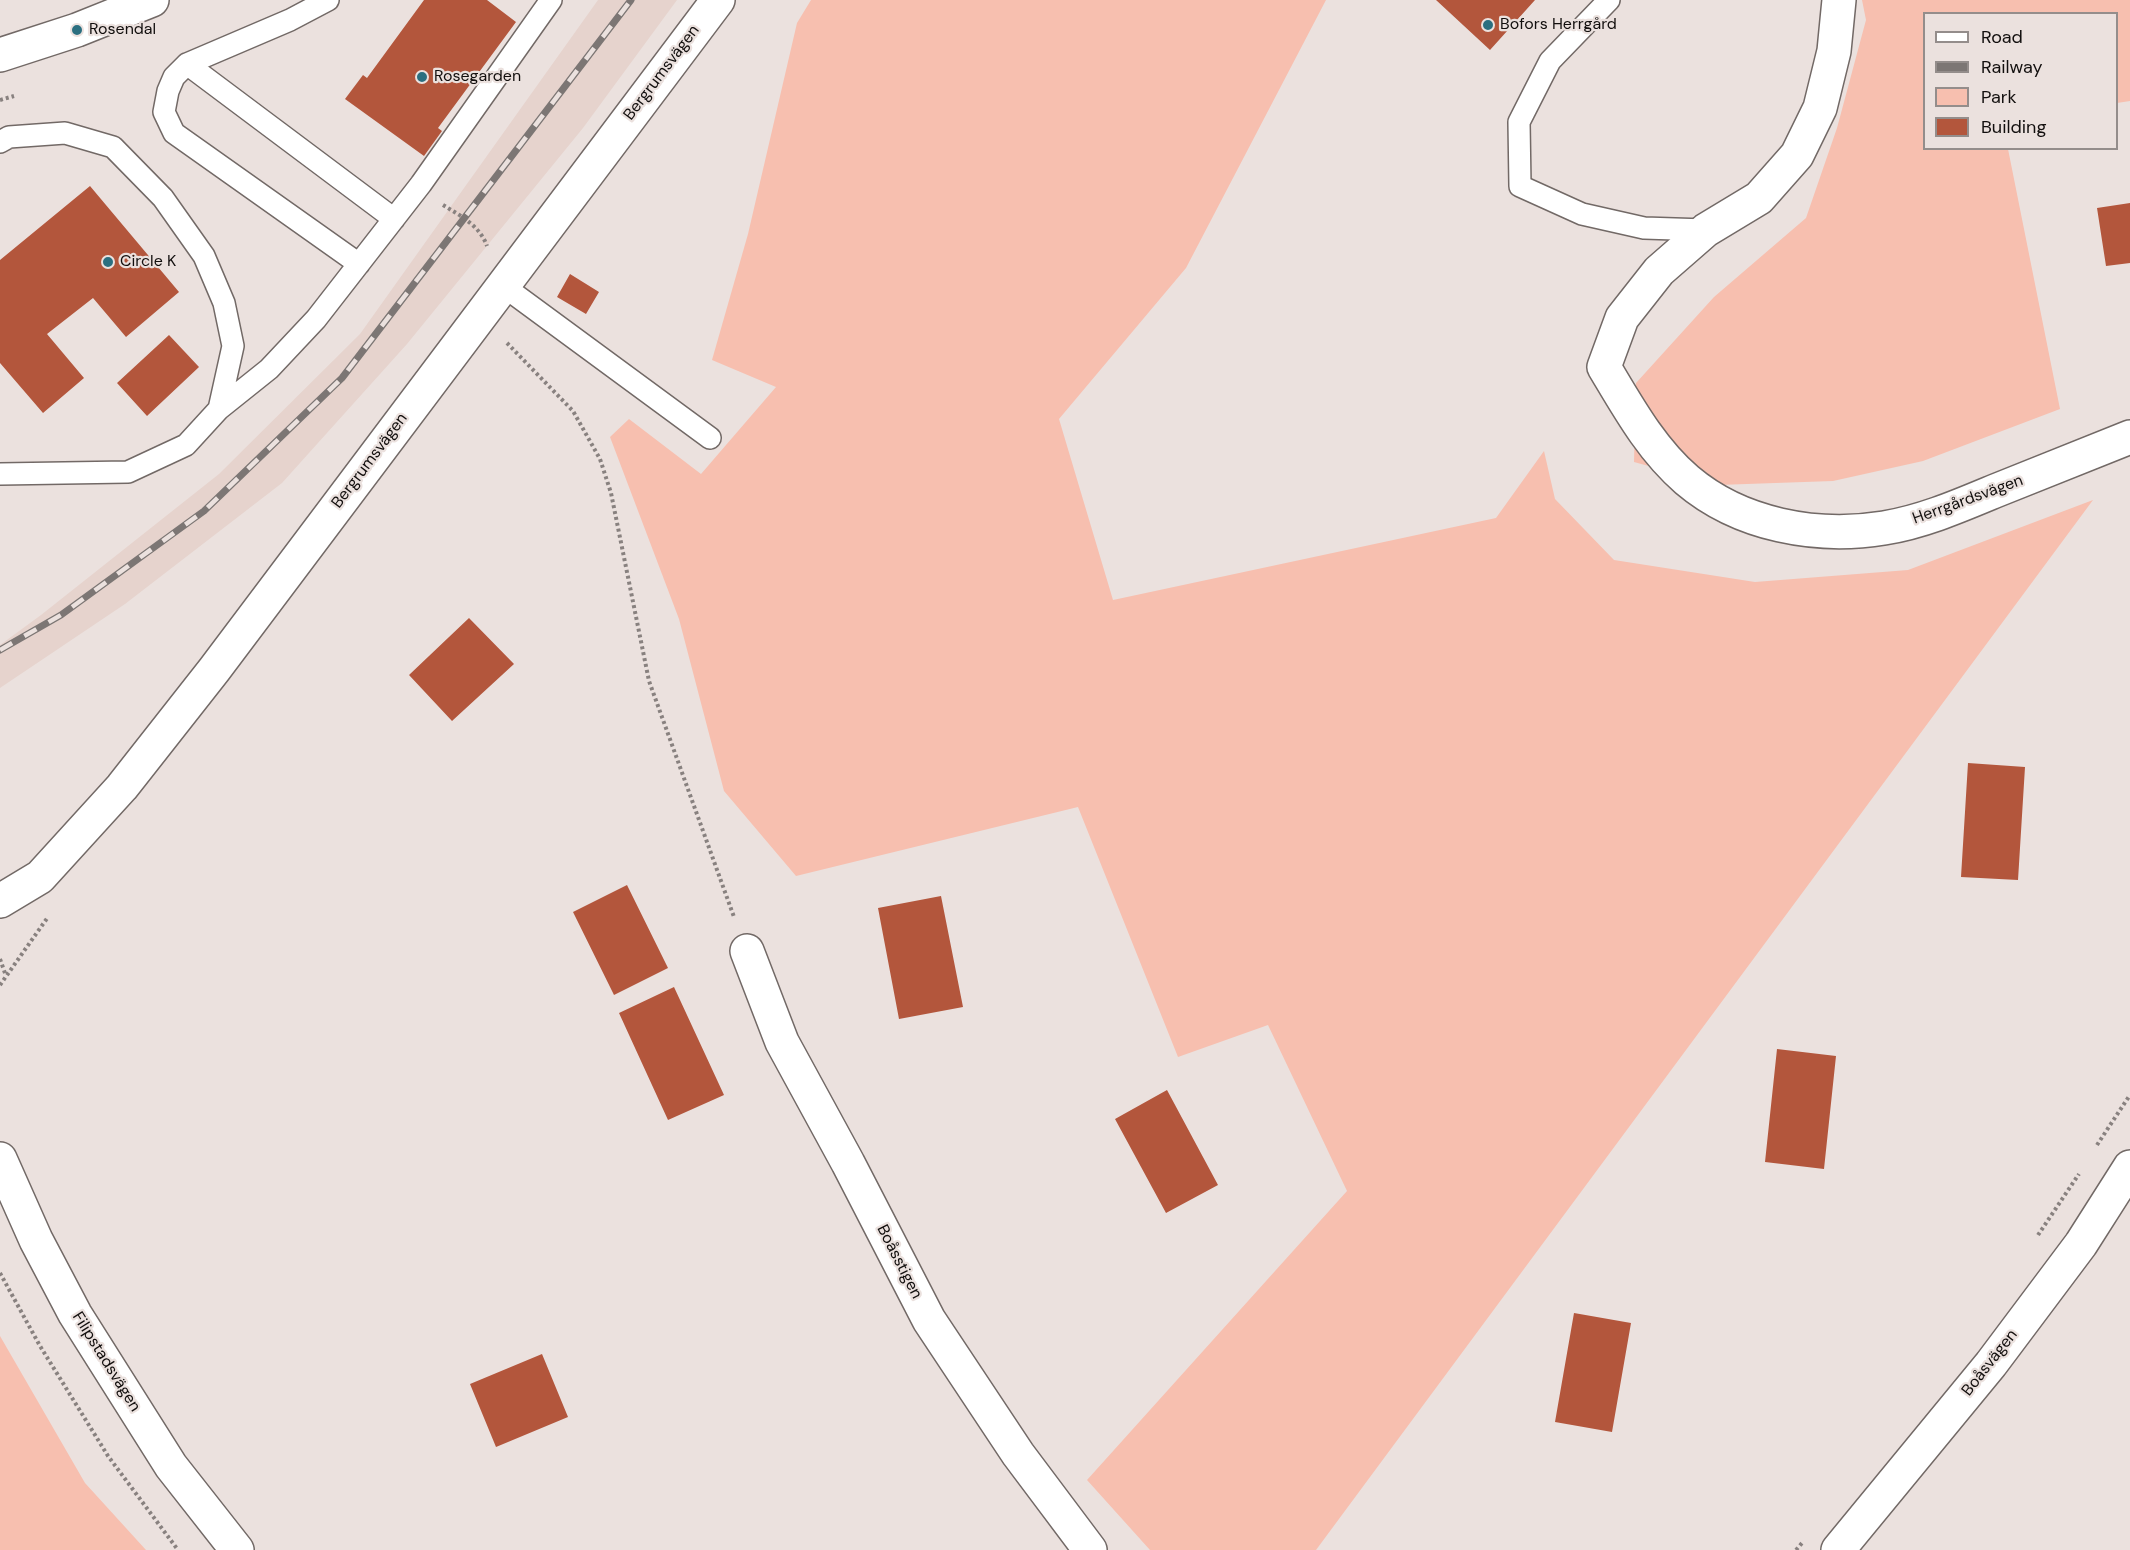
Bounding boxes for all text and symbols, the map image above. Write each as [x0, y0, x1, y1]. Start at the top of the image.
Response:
legend [1923, 12, 2118, 150]
place label: Bofors Herrgård [1500, 15, 1617, 35]
marker: Bofors Herrgård [1481, 18, 1495, 32]
place label: Rosendal [89, 20, 156, 40]
street label: Bergrumsvägen [620, 22, 704, 124]
marker: Rosendal [70, 23, 84, 37]
text: Road [1981, 25, 2023, 49]
text: Railway [1981, 55, 2043, 79]
place label: Rosegarden [434, 67, 521, 87]
marker: Rosegarden [415, 70, 429, 84]
text: Park [1981, 85, 2017, 109]
text: Building [1981, 115, 2046, 139]
place label: Circle K [120, 252, 176, 272]
marker: Circle K [101, 255, 115, 269]
street label: Bergrumsvägen [328, 410, 412, 512]
street label: Herrgårdsvägen [1910, 471, 2026, 529]
street label: Boåsstigen [872, 1222, 926, 1302]
street label: Filipstadsvägen [68, 1309, 144, 1415]
street label: Boåsvägen [1958, 1326, 2022, 1400]

